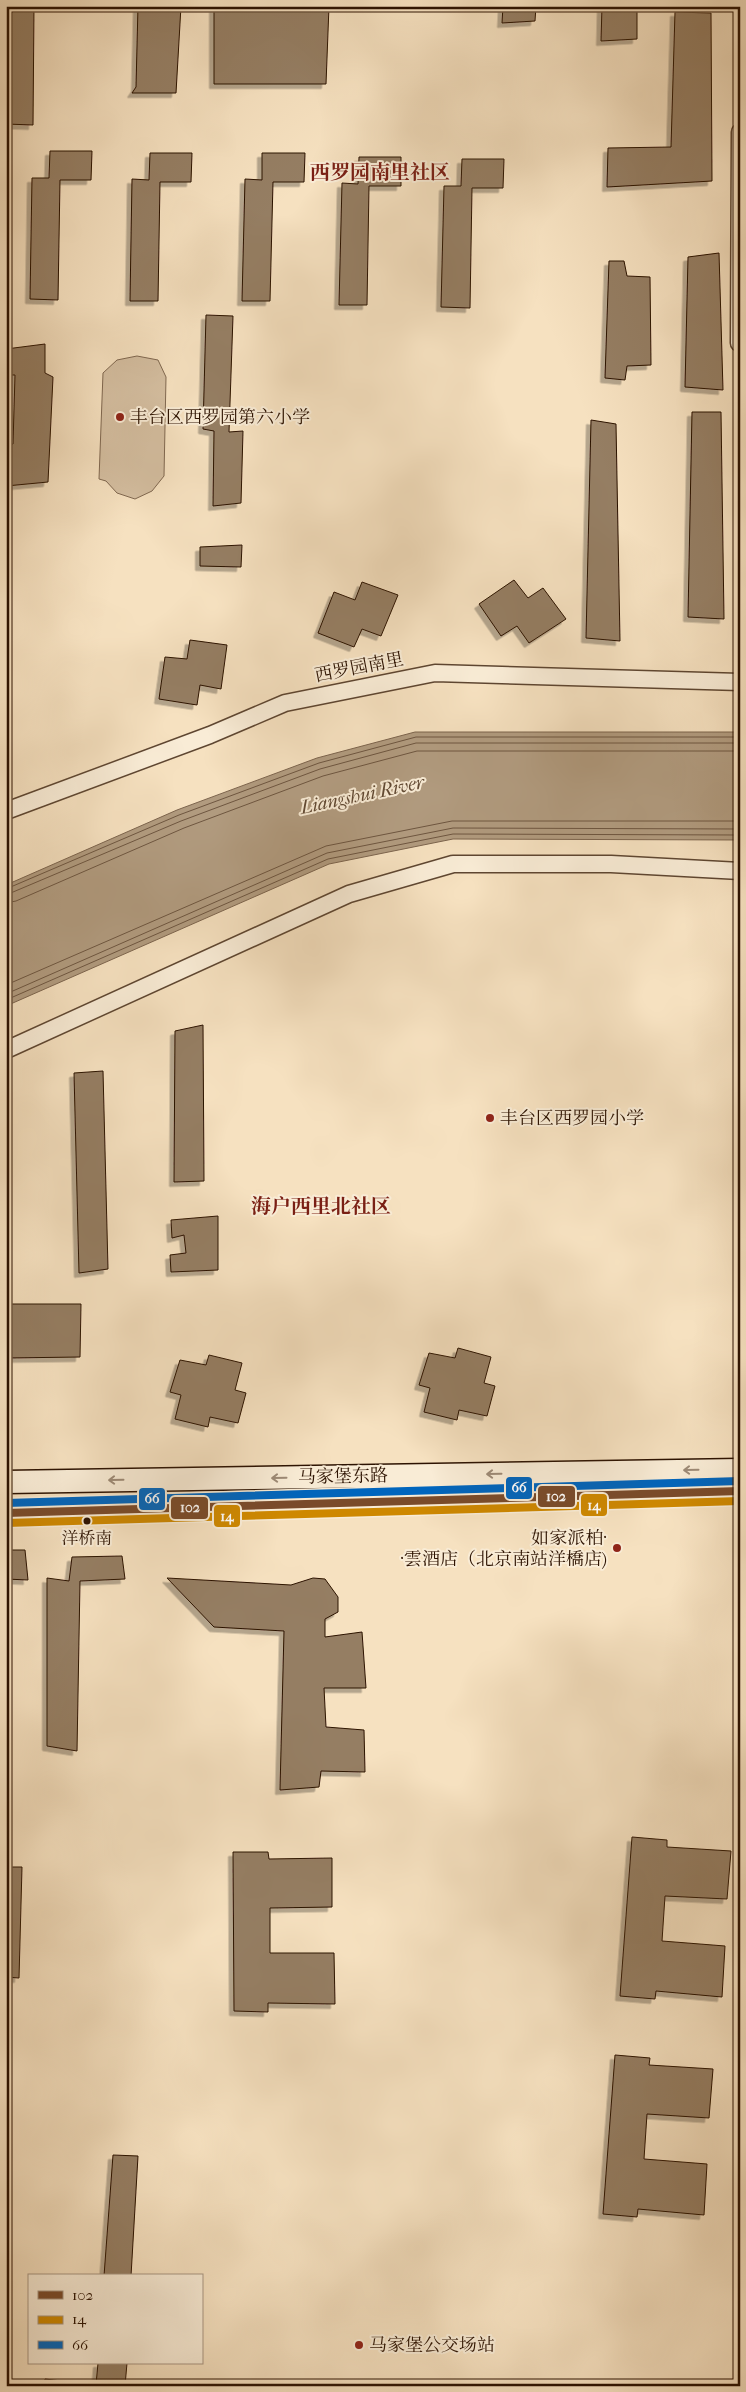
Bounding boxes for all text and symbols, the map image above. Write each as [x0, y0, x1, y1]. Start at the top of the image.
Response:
district label: 西罗园南里社区 [310, 161, 450, 184]
place label: 丰台区西罗园第六小学 [130, 407, 310, 428]
marker: 丰台区西罗园第六小学 [114, 411, 126, 423]
street label: 西罗园南里 [313, 649, 405, 686]
water label: Liangshui River [296, 771, 428, 819]
place label: 丰台区西罗园小学 [500, 1108, 644, 1129]
marker: 丰台区西罗园小学 [484, 1112, 496, 1124]
district label: 海户西里北社区 [251, 1195, 391, 1218]
street label: 马家堡东路 [298, 1465, 388, 1488]
one-way arrow [683, 1466, 699, 1475]
one-way arrow [486, 1469, 502, 1479]
one-way arrow [271, 1473, 287, 1482]
one-way arrow [108, 1476, 124, 1485]
line badge: 66 [505, 1476, 533, 1500]
text: 66 [511, 1479, 527, 1496]
line badge: 102 [537, 1485, 576, 1508]
line badge: 66 [138, 1487, 166, 1511]
text: 102 [546, 1488, 566, 1505]
text: 66 [144, 1490, 160, 1507]
line badge: 14 [580, 1493, 608, 1517]
line badge: 102 [170, 1496, 209, 1520]
text: 14 [587, 1497, 601, 1514]
text: 102 [180, 1499, 200, 1516]
line badge: 14 [213, 1504, 241, 1528]
text: 14 [220, 1508, 234, 1525]
marker: 洋桥南 [82, 1516, 92, 1526]
place label: 洋桥南 [62, 1528, 113, 1548]
place label: 如家派柏· ·雲酒店（北京南站洋橋店) [400, 1528, 607, 1570]
marker: 如家派柏· ·雲酒店（北京南站洋橋店) [611, 1542, 623, 1554]
legend [28, 2274, 202, 2364]
text: 102 [72, 2286, 94, 2304]
text: 14 [72, 2310, 87, 2328]
place label: 马家堡公交场站 [369, 2335, 495, 2356]
text: 66 [72, 2336, 89, 2354]
marker: 马家堡公交场站 [353, 2339, 365, 2351]

